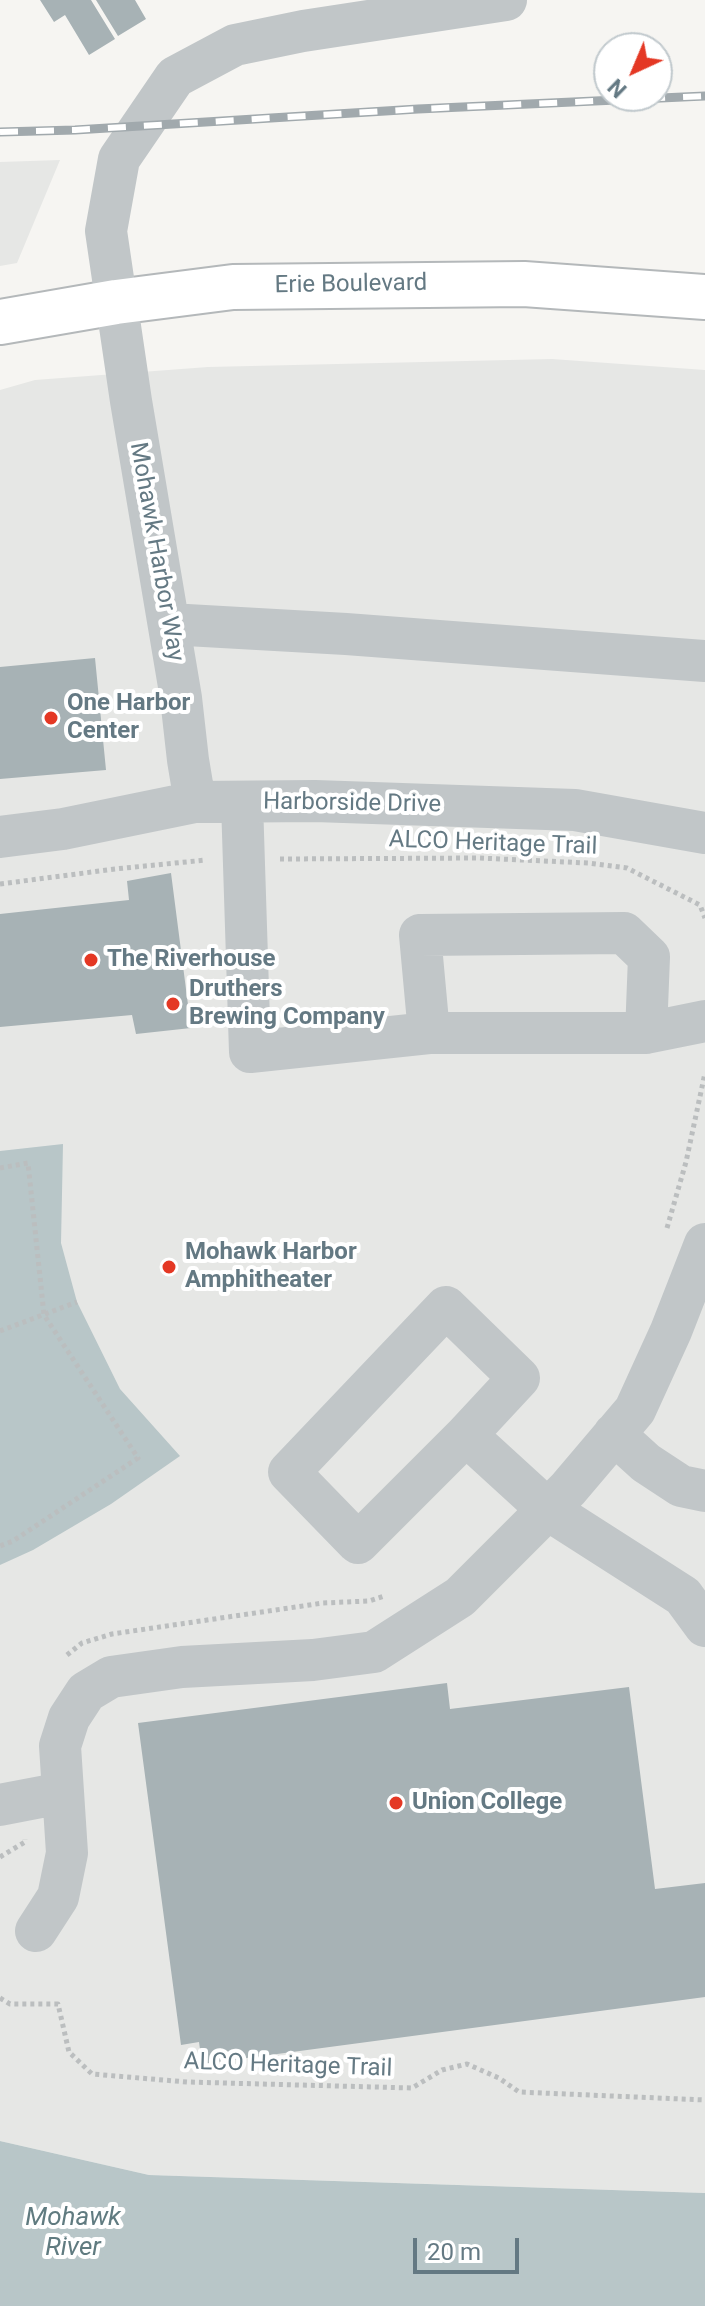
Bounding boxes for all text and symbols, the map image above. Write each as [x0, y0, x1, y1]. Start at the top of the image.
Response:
north arrow [593, 32, 673, 112]
text: N [603, 74, 632, 103]
street label: Erie Boulevard [275, 269, 427, 301]
street label: Mohawk Harbor Way [123, 440, 189, 664]
place label: One Harbor Center [67, 690, 190, 746]
marker: One Harbor Center [42, 709, 60, 727]
street label: Harborside Drive [263, 788, 441, 820]
street label: ALCO Heritage Trail [388, 826, 598, 862]
place label: The Riverhouse [107, 946, 275, 974]
marker: The Riverhouse [82, 951, 100, 969]
place label: Druthers Brewing Company [189, 976, 385, 1032]
marker: Druthers Brewing Company [164, 995, 182, 1013]
place label: Mohawk Harbor Amphitheater [185, 1239, 357, 1295]
marker: Mohawk Harbor Amphitheater [160, 1258, 178, 1276]
place label: Union College [412, 1789, 562, 1817]
marker: Union College [387, 1794, 405, 1812]
street label: ALCO Heritage Trail [183, 2048, 393, 2084]
water label: Mohawk River [25, 2202, 121, 2264]
scale bar [417, 2222, 523, 2272]
text: 20 m [427, 2238, 481, 2266]

